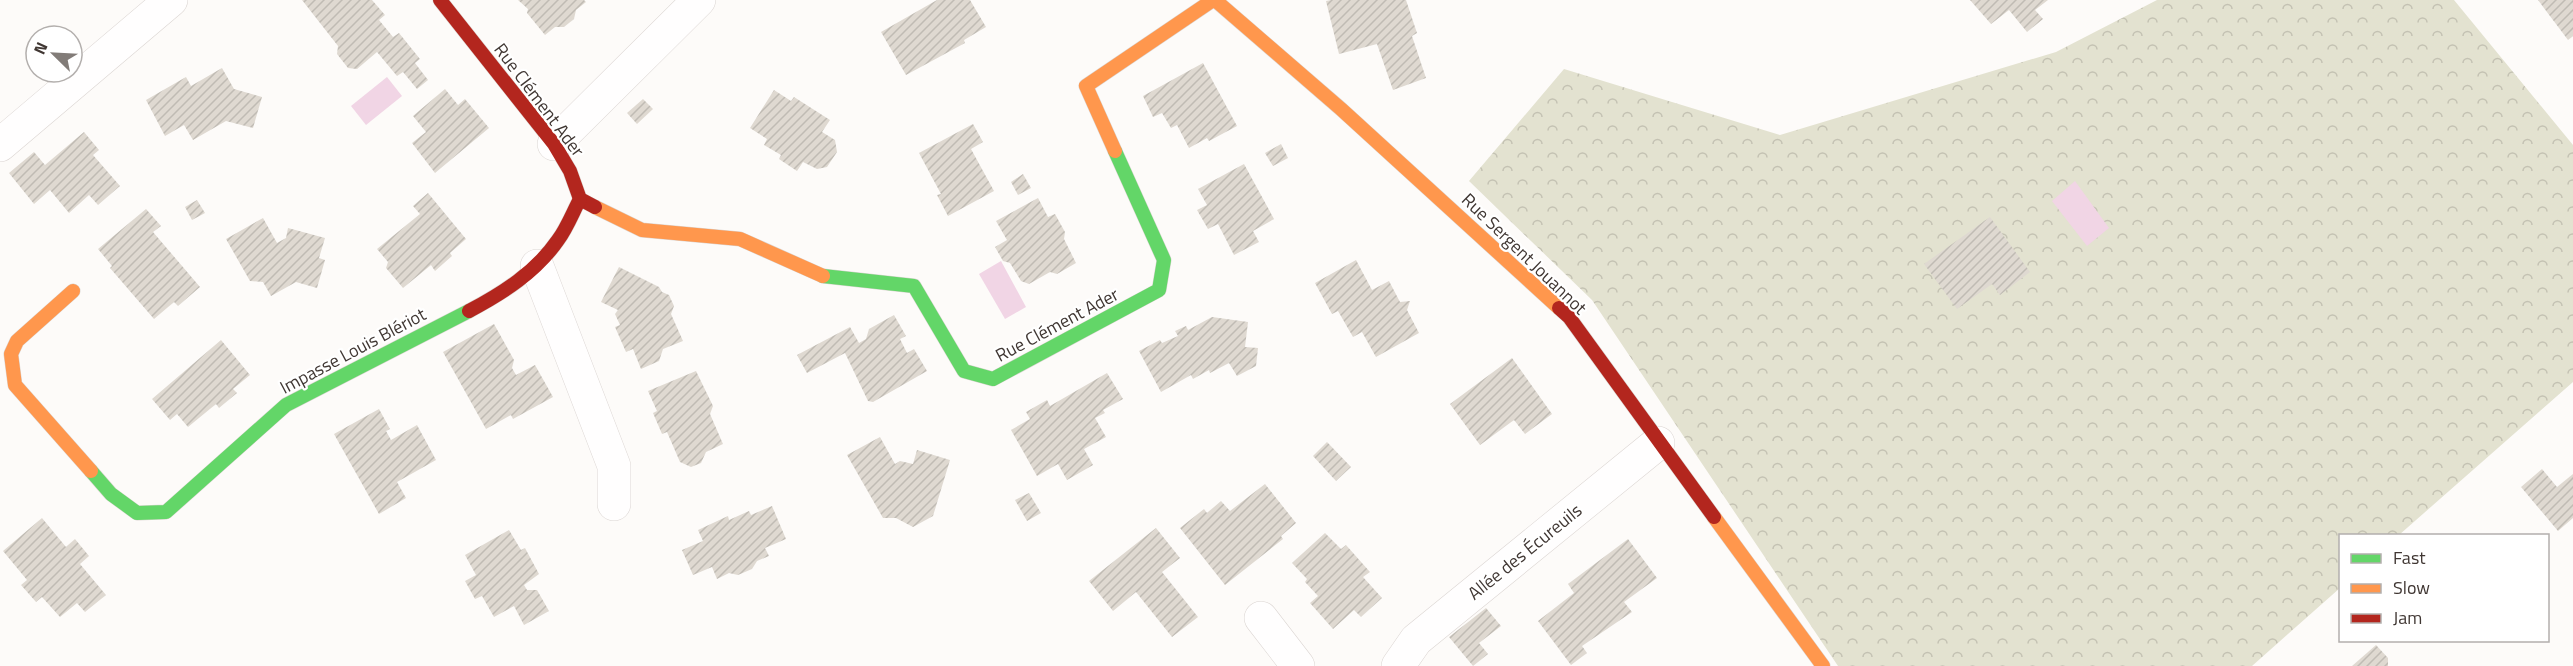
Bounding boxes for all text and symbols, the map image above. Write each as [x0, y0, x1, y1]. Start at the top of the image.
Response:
north arrow [24, 24, 84, 84]
street label: Rue Clément Ader [488, 37, 591, 162]
text: N [27, 38, 54, 58]
street label: Rue Sergent Jouannot [1456, 187, 1594, 321]
street label: Rue Clément Ader [990, 281, 1123, 368]
street label: Impasse Louis Blériot [275, 300, 431, 400]
street label: Allée des Écureuils [1462, 497, 1588, 606]
legend [2339, 534, 2549, 642]
text: Fast [2393, 544, 2426, 571]
text: Slow [2393, 574, 2430, 601]
text: Jam [2393, 604, 2422, 631]

